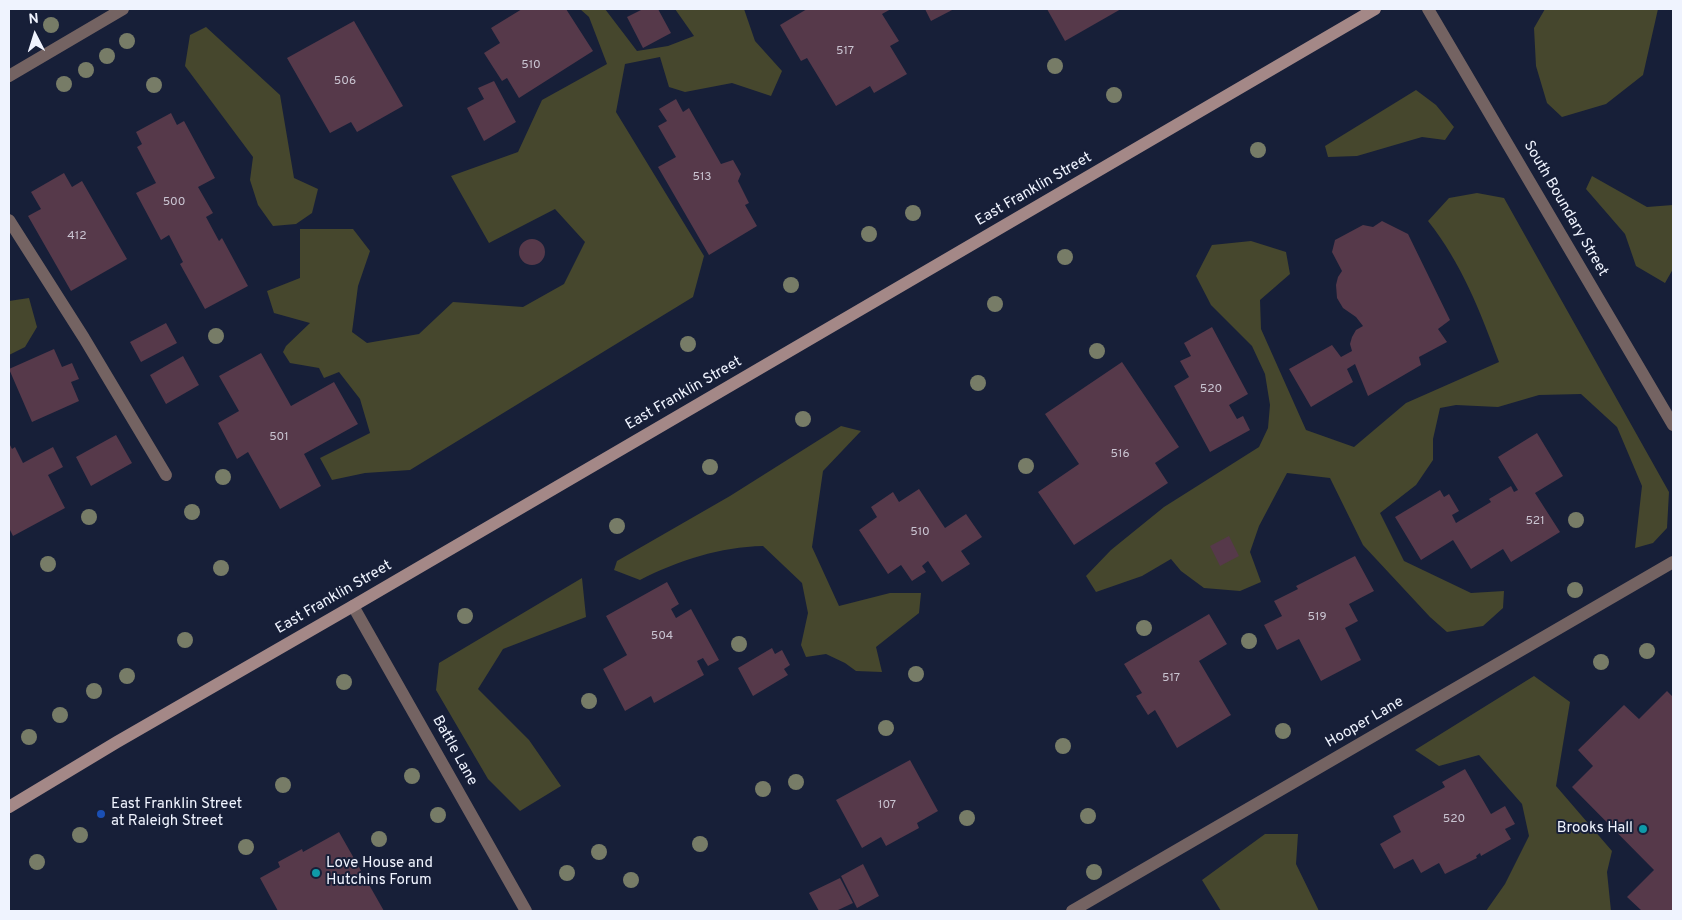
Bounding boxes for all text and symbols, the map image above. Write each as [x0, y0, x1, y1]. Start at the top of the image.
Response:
north arrow [10, 10, 60, 60]
text: N [28, 11, 39, 28]
house number: 517 [836, 45, 854, 59]
house number: 510 [521, 59, 541, 73]
house number: 506 [334, 75, 356, 89]
street label: South Boundary Street [1519, 138, 1611, 280]
street label: East Franklin Street [973, 149, 1095, 231]
house number: 513 [692, 171, 712, 185]
house number: 500 [163, 196, 185, 210]
house number: 412 [67, 230, 87, 244]
street label: East Franklin Street [623, 353, 745, 435]
house number: 520 [1200, 383, 1222, 397]
house number: 501 [269, 431, 289, 445]
house number: 516 [1110, 448, 1130, 462]
house number: 521 [1525, 515, 1545, 529]
house number: 510 [910, 526, 930, 540]
street label: East Franklin Street [273, 557, 395, 639]
house number: 519 [1307, 611, 1327, 625]
house number: 504 [651, 630, 673, 644]
house number: 517 [1162, 672, 1180, 686]
street label: Hooper Lane [1323, 693, 1407, 753]
street label: Battle Lane [427, 713, 481, 789]
place label: East Franklin Street at Raleigh Street [111, 796, 242, 831]
house number: 107 [878, 799, 896, 813]
marker: East Franklin Street at Raleigh Street [95, 808, 107, 820]
house number: 520 [1443, 813, 1465, 827]
place label: Brooks Hall [1557, 820, 1633, 838]
marker: Brooks Hall [1637, 823, 1649, 835]
place label: Love House and Hutchins Forum [326, 855, 433, 890]
marker: Love House and Hutchins Forum [310, 867, 322, 879]

